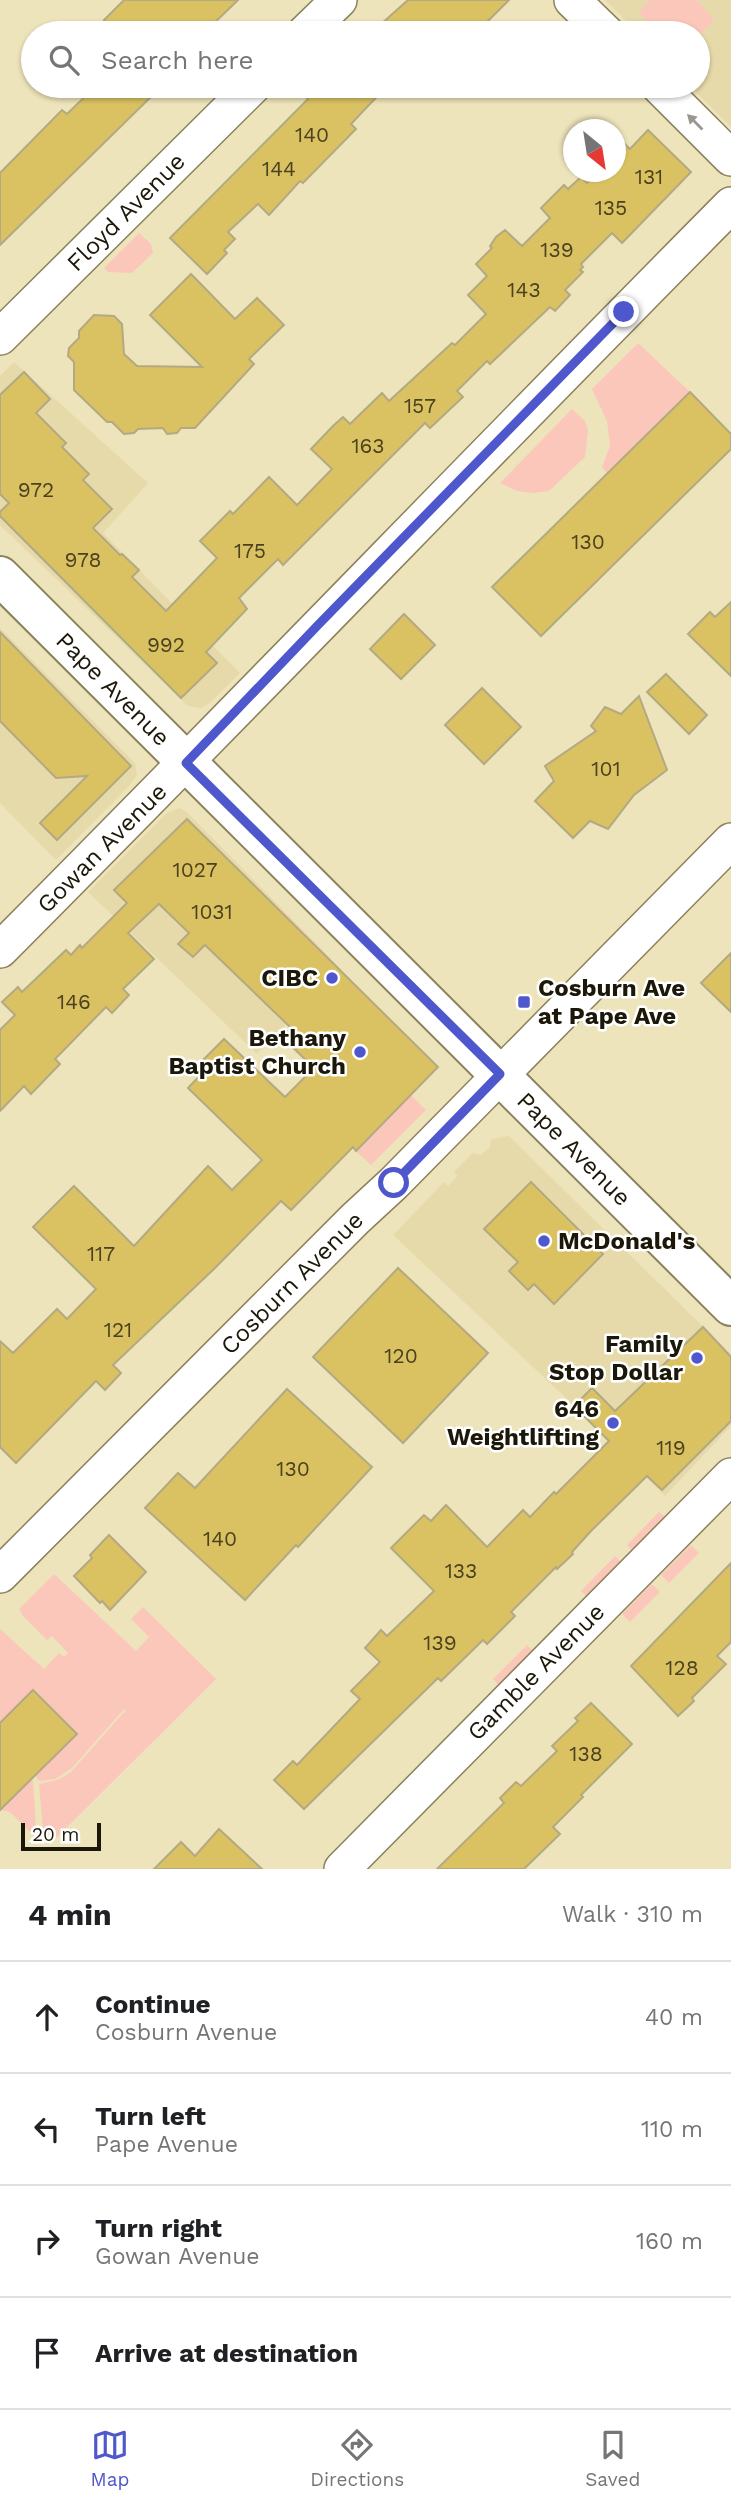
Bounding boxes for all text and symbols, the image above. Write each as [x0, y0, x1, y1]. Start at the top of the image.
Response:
search box [21, 21, 710, 98]
icon: search [45, 41, 83, 79]
text: Search here [101, 45, 253, 75]
one-way arrow [687, 114, 703, 131]
north arrow [563, 119, 626, 182]
house number: 140 [295, 122, 329, 147]
street label: Floyd Avenue [61, 147, 191, 277]
house number: 144 [262, 156, 296, 181]
house number: 131 [635, 164, 663, 189]
house number: 135 [595, 195, 627, 220]
house number: 139 [540, 237, 574, 262]
house number: 143 [507, 277, 541, 302]
route end [608, 296, 639, 327]
house number: 157 [404, 393, 436, 418]
house number: 163 [351, 433, 385, 458]
house number: 972 [18, 477, 54, 502]
house number: 130 [571, 529, 605, 554]
house number: 175 [234, 538, 266, 563]
house number: 978 [65, 547, 101, 572]
street label: Pape Avenue [50, 626, 176, 752]
house number: 992 [147, 632, 185, 657]
house number: 101 [591, 756, 621, 781]
street label: Gowan Avenue [31, 777, 173, 919]
house number: 1027 [173, 857, 218, 882]
house number: 1031 [191, 899, 233, 924]
place label: CIBC [261, 964, 318, 992]
marker: CIBC [324, 970, 340, 986]
place label: Cosburn Ave at Pape Ave [538, 974, 685, 1030]
house number: 146 [57, 989, 91, 1014]
marker: Cosburn Ave at Pape Ave [516, 994, 532, 1010]
place label: Bethany Baptist Church [168, 1024, 346, 1080]
marker: Bethany Baptist Church [352, 1044, 368, 1060]
street label: Pape Avenue [511, 1086, 637, 1212]
route start [378, 1167, 409, 1198]
street label: Cosburn Avenue [215, 1206, 369, 1360]
place label: McDonald's [558, 1227, 696, 1255]
marker: McDonald's [536, 1233, 552, 1249]
house number: 117 [87, 1241, 115, 1266]
house number: 121 [104, 1317, 132, 1342]
place label: Family Stop Dollar [549, 1330, 684, 1386]
house number: 120 [384, 1343, 418, 1368]
marker: Family Stop Dollar [689, 1350, 705, 1366]
place label: 646 Weightlifting [447, 1395, 600, 1451]
marker: 646 Weightlifting [605, 1415, 621, 1431]
house number: 119 [656, 1435, 686, 1460]
house number: 130 [276, 1456, 310, 1481]
house number: 140 [203, 1526, 237, 1551]
house number: 133 [445, 1558, 477, 1583]
street label: Gamble Avenue [462, 1598, 610, 1746]
house number: 139 [423, 1630, 457, 1655]
house number: 128 [665, 1655, 699, 1680]
house number: 138 [569, 1741, 603, 1766]
scale bar [21, 1820, 102, 1852]
text: 20 m [32, 1823, 79, 1846]
text: 4 min [28, 1897, 112, 1932]
text: Walk · 310 m [562, 1901, 703, 1928]
text: Continue [95, 1989, 211, 2019]
icon: ahead [28, 1998, 66, 2036]
text: 40 m [645, 2004, 703, 2031]
text: Cosburn Avenue [95, 2019, 277, 2046]
text: Turn left [95, 2101, 206, 2131]
icon: left [28, 2110, 66, 2148]
text: 110 m [641, 2116, 703, 2143]
text: Pape Avenue [95, 2131, 238, 2158]
text: Turn right [95, 2213, 222, 2243]
icon: right [28, 2222, 66, 2260]
text: 160 m [636, 2228, 703, 2255]
text: Gowan Avenue [95, 2243, 260, 2270]
icon: arrive [28, 2334, 66, 2372]
text: Arrive at destination [95, 2338, 358, 2368]
tab: Map [91, 2426, 129, 2491]
tab: Directions [310, 2426, 404, 2491]
tab: Saved [585, 2426, 640, 2491]

